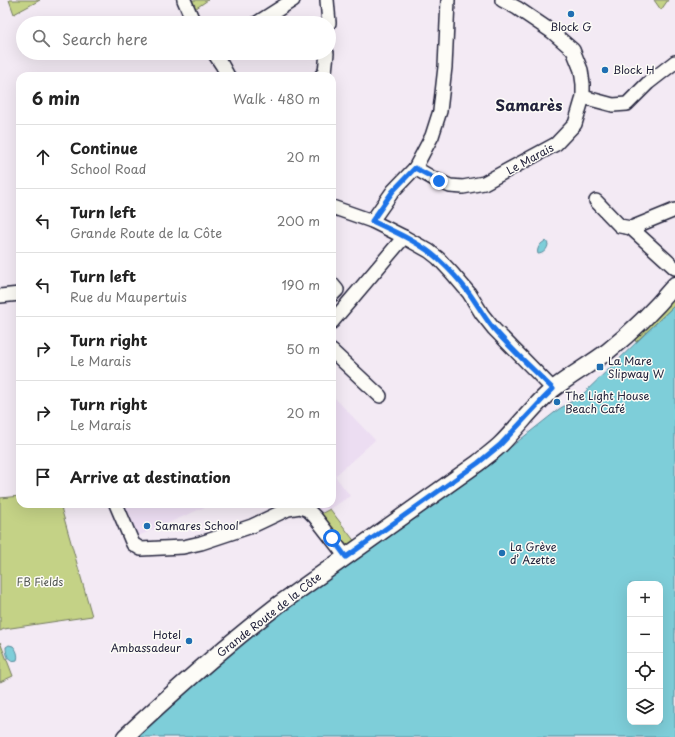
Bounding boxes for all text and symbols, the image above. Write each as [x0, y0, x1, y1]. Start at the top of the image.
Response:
marker: Block G [566, 9, 576, 19]
search box [16, 16, 336, 60]
place label: Block G [550, 18, 592, 35]
icon: search [30, 27, 52, 49]
text: Search here [62, 27, 148, 50]
place label: Block H [613, 61, 655, 78]
marker: Block H [600, 65, 610, 75]
text: 6 min [32, 85, 80, 111]
text: Walk · 480 m [233, 89, 320, 108]
district label: Samarès [496, 93, 562, 116]
text: Continue [70, 136, 138, 159]
street label: Le Marais [503, 139, 557, 179]
icon: ahead [32, 146, 54, 168]
text: 20 m [286, 147, 320, 166]
text: School Road [70, 159, 146, 178]
route end [430, 172, 448, 190]
text: Turn left [70, 200, 136, 223]
icon: left [32, 210, 54, 232]
text: 200 m [277, 211, 320, 230]
text: Grande Route de la Côte [70, 223, 222, 242]
text: Turn left [70, 264, 136, 287]
icon: left [32, 274, 54, 296]
text: 190 m [281, 275, 320, 294]
text: Rue du Maupertuis [70, 287, 187, 306]
text: Turn right [70, 328, 147, 351]
icon: right [32, 338, 54, 360]
text: 50 m [286, 339, 320, 358]
text: Le Marais [70, 351, 131, 370]
place label: La Mare Slipway W [608, 352, 665, 382]
marker: La Mare Slipway W [595, 362, 605, 372]
place label: The Light House Beach Café [565, 387, 650, 417]
text: Turn right [70, 392, 147, 415]
marker: The Light House Beach Café [552, 397, 562, 407]
icon: right [32, 402, 54, 424]
text: 20 m [286, 403, 320, 422]
text: Le Marais [70, 415, 131, 434]
text: Arrive at destination [70, 465, 231, 488]
icon: arrive [32, 466, 54, 488]
place label: Samares School [155, 517, 239, 534]
marker: Samares School [142, 521, 152, 531]
route start [323, 529, 341, 547]
place label: La Grève d’ Azette [510, 538, 557, 568]
marker: La Grève d’ Azette [497, 548, 507, 558]
street label: Grande Route de la Côte [213, 568, 325, 661]
park label: FB Fields [17, 573, 63, 590]
map controls [627, 581, 663, 725]
button: + [627, 581, 663, 617]
button: − [627, 617, 663, 653]
place label: Hotel Ambassadeur [111, 626, 182, 656]
marker: Hotel Ambassadeur [184, 636, 194, 646]
button: locate [627, 653, 663, 689]
button: layers [627, 689, 663, 725]

